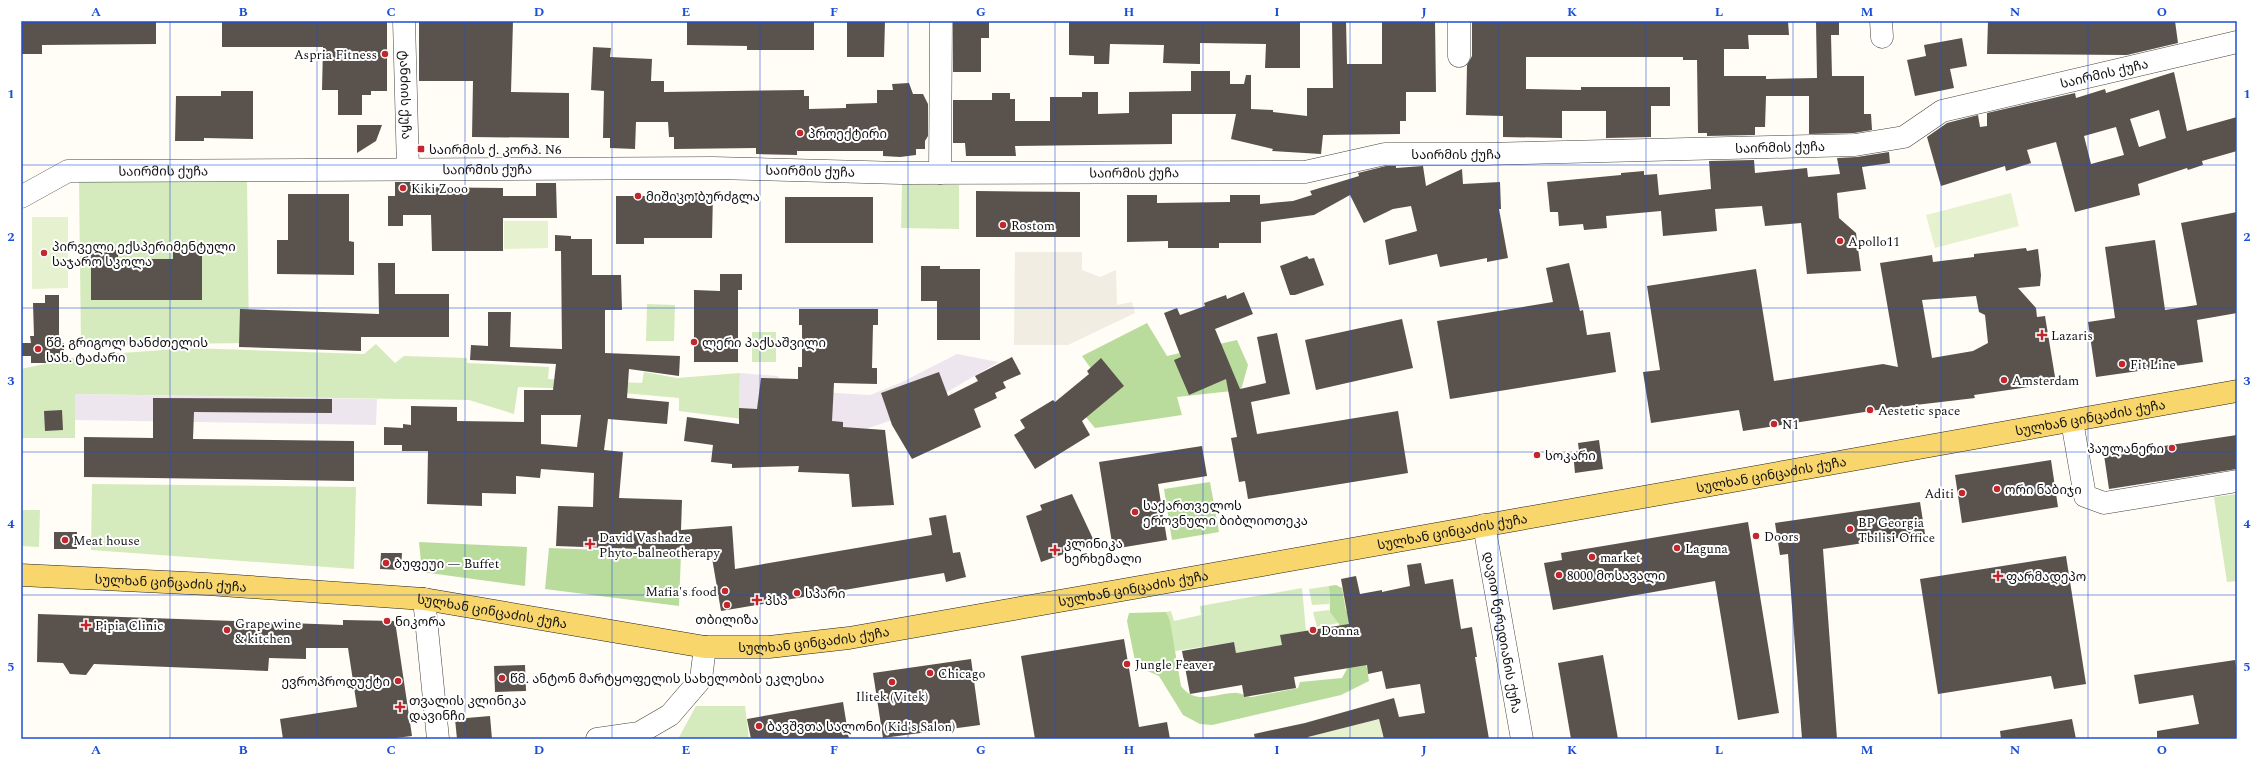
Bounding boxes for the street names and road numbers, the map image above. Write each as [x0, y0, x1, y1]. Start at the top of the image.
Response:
street label: ტანძიის ქუჩა [394, 50, 416, 140]
street label: საირმის ქუჩა [2058, 54, 2150, 94]
street label: საირმის ქუჩა [1735, 137, 1825, 159]
street label: საირმის ქუჩა [1411, 145, 1501, 165]
street label: საირმის ქუჩა [442, 160, 532, 180]
street label: საირმის ქუჩა [765, 160, 855, 183]
street label: საირმის ქუჩა [118, 161, 208, 182]
street label: საირმის ქუჩა [1089, 163, 1179, 184]
street label: სულხან ცინცაძის ქუჩა [2014, 395, 2167, 441]
street label: სულხან ცინცაძის ქუჩა [1695, 452, 1848, 498]
street label: სულხან ცინცაძის ქუჩა [1376, 509, 1529, 555]
street label: დავით წერედიანის ქუჩა [1478, 550, 1526, 715]
street label: სულხან ცინცაძის ქუჩა [1057, 566, 1210, 612]
street label: სულხან ცინცაძის ქუჩა [94, 570, 247, 598]
street label: სულხან ცინცაძის ქუჩა [416, 590, 569, 634]
street label: სულხან ცინცაძის ქუჩა [738, 622, 891, 658]

